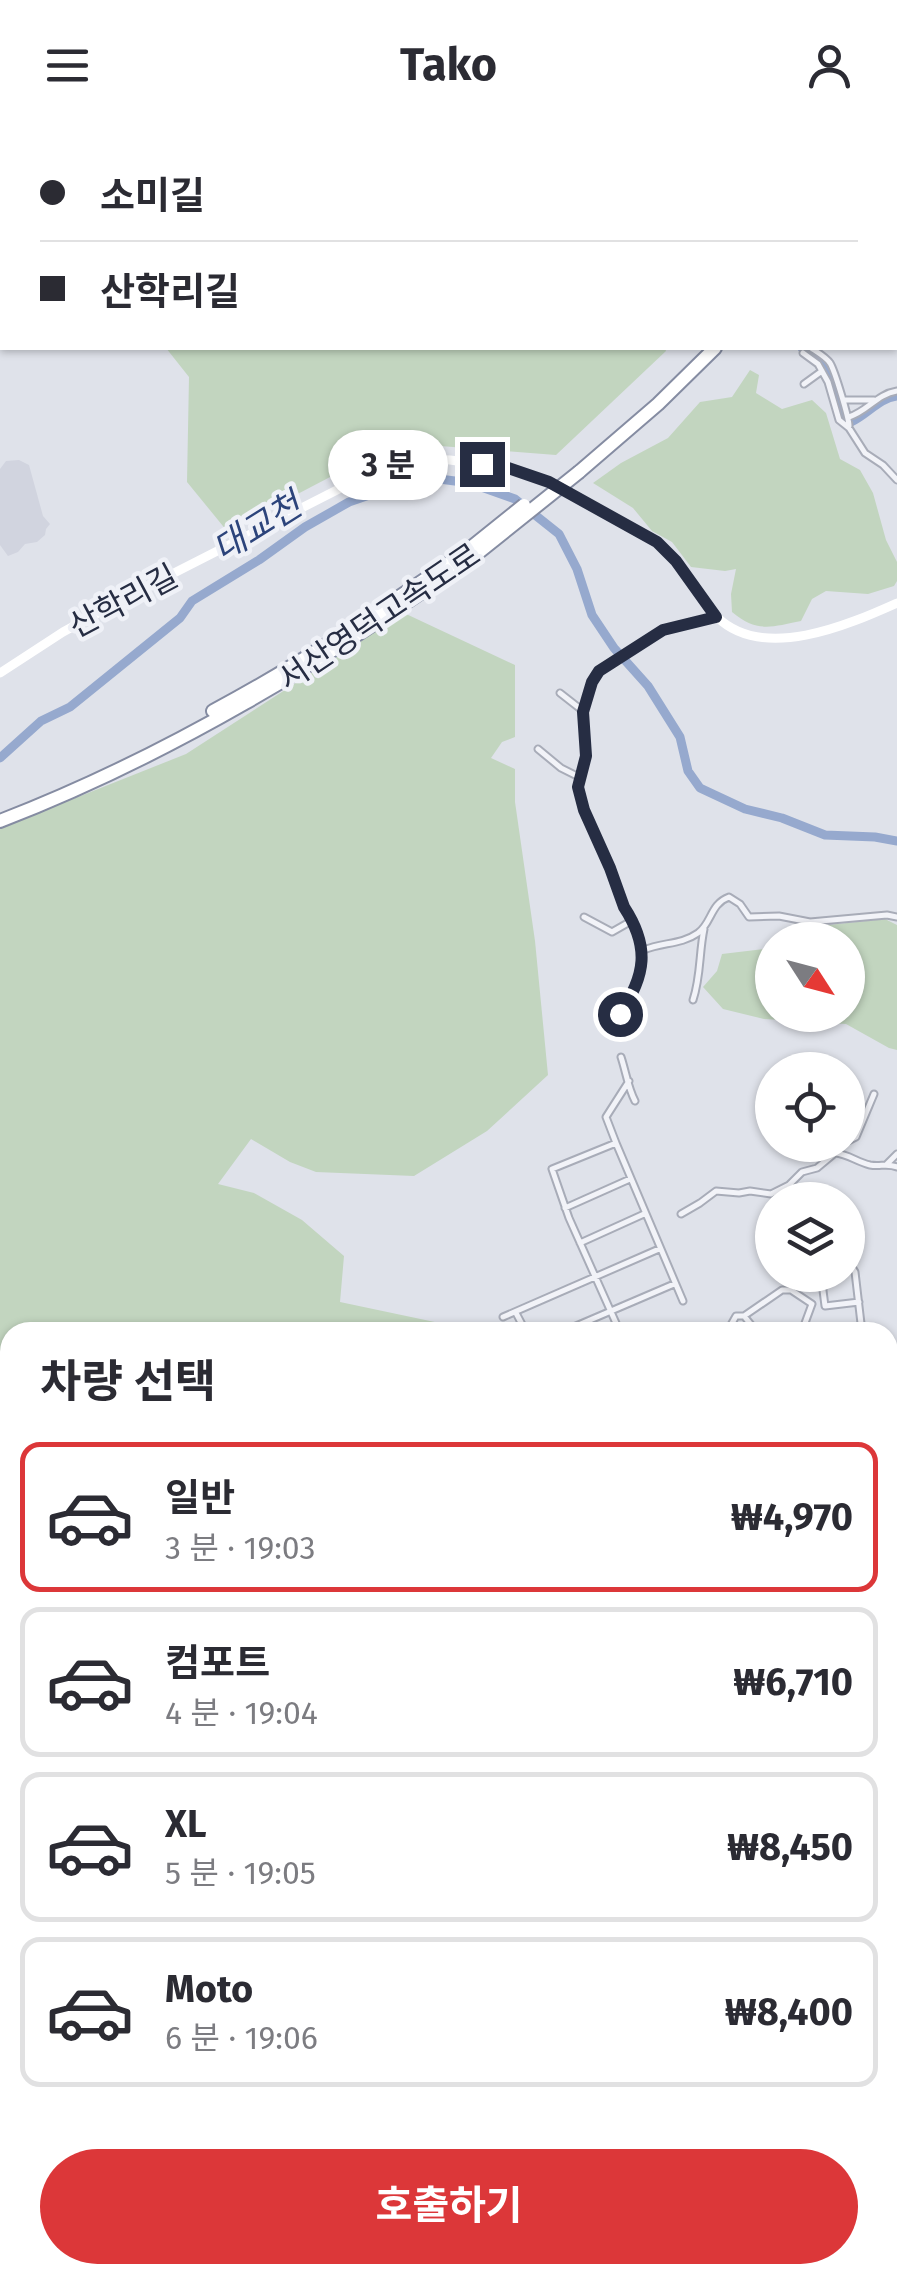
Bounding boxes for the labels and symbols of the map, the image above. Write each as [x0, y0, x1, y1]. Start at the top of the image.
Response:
callout: 3 분 [327, 429, 447, 499]
route end [460, 442, 505, 487]
water label: 대교천 [205, 482, 312, 570]
street label: 서산영덕고속도로 [271, 535, 487, 699]
street label: 산학리길 [62, 557, 184, 645]
north arrow [755, 922, 865, 1032]
route start [598, 992, 643, 1037]

